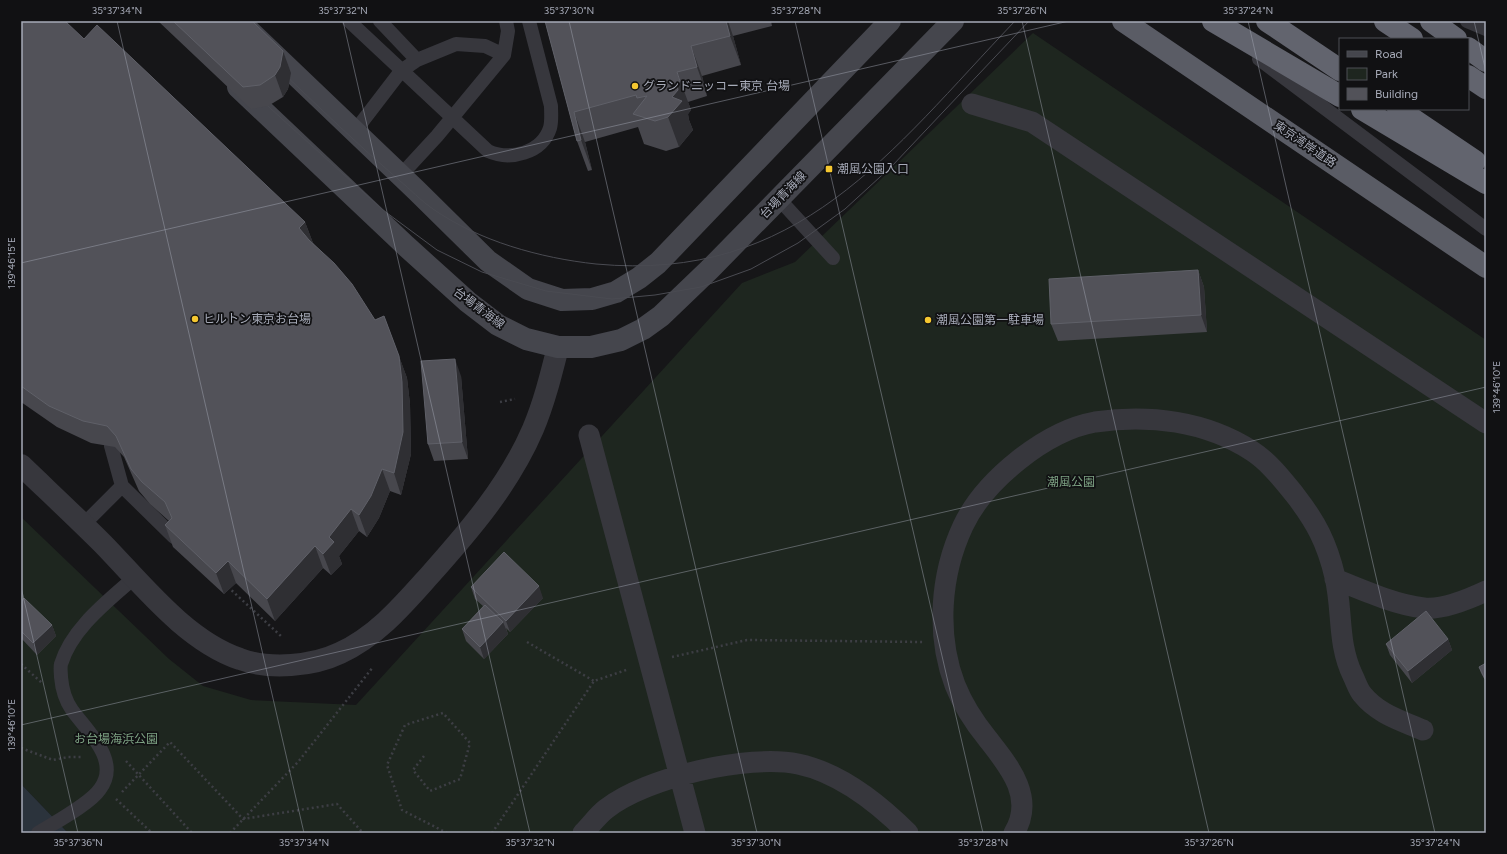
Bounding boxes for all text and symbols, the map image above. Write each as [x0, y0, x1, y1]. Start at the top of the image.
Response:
text: 35°37'34"N [92, 4, 142, 17]
text: 35°37'32"N [318, 4, 368, 17]
text: 35°37'30"N [544, 4, 594, 17]
text: 35°37'28"N [771, 4, 821, 17]
text: 35°37'26"N [997, 4, 1047, 17]
text: 35°37'24"N [1223, 4, 1273, 17]
legend [1339, 38, 1469, 110]
text: Road [1375, 47, 1403, 61]
text: Park [1375, 67, 1398, 81]
place label: グランドニッコー東京 台場 [643, 79, 790, 93]
marker: グランドニッコー東京 台場 [630, 81, 640, 91]
text: Building [1375, 87, 1418, 101]
street label: 東京湾岸道路 [1271, 118, 1339, 170]
place label: 潮風公園入口 [837, 162, 909, 176]
marker: 潮風公園入口 [824, 164, 834, 174]
street label: 台場青海線 [757, 169, 809, 221]
text: 139°46'15"E [5, 237, 18, 289]
street label: 台場青海線 [451, 284, 507, 332]
place label: ヒルトン東京お台場 [203, 312, 311, 326]
place label: 潮風公園第一駐車場 [936, 313, 1044, 327]
marker: ヒルトン東京お台場 [190, 314, 200, 324]
marker: 潮風公園第一駐車場 [923, 315, 933, 325]
text: 139°46'10"E [1490, 361, 1503, 413]
park label: 潮風公園 [1047, 475, 1095, 489]
text: 139°46'10"E [5, 699, 18, 751]
park label: お台場海浜公園 [74, 732, 158, 746]
text: 35°37'36"N [53, 836, 103, 849]
text: 35°37'34"N [279, 836, 329, 849]
text: 35°37'32"N [505, 836, 555, 849]
text: 35°37'30"N [731, 836, 781, 849]
text: 35°37'28"N [958, 836, 1008, 849]
text: 35°37'26"N [1184, 836, 1234, 849]
text: 35°37'24"N [1410, 836, 1460, 849]

